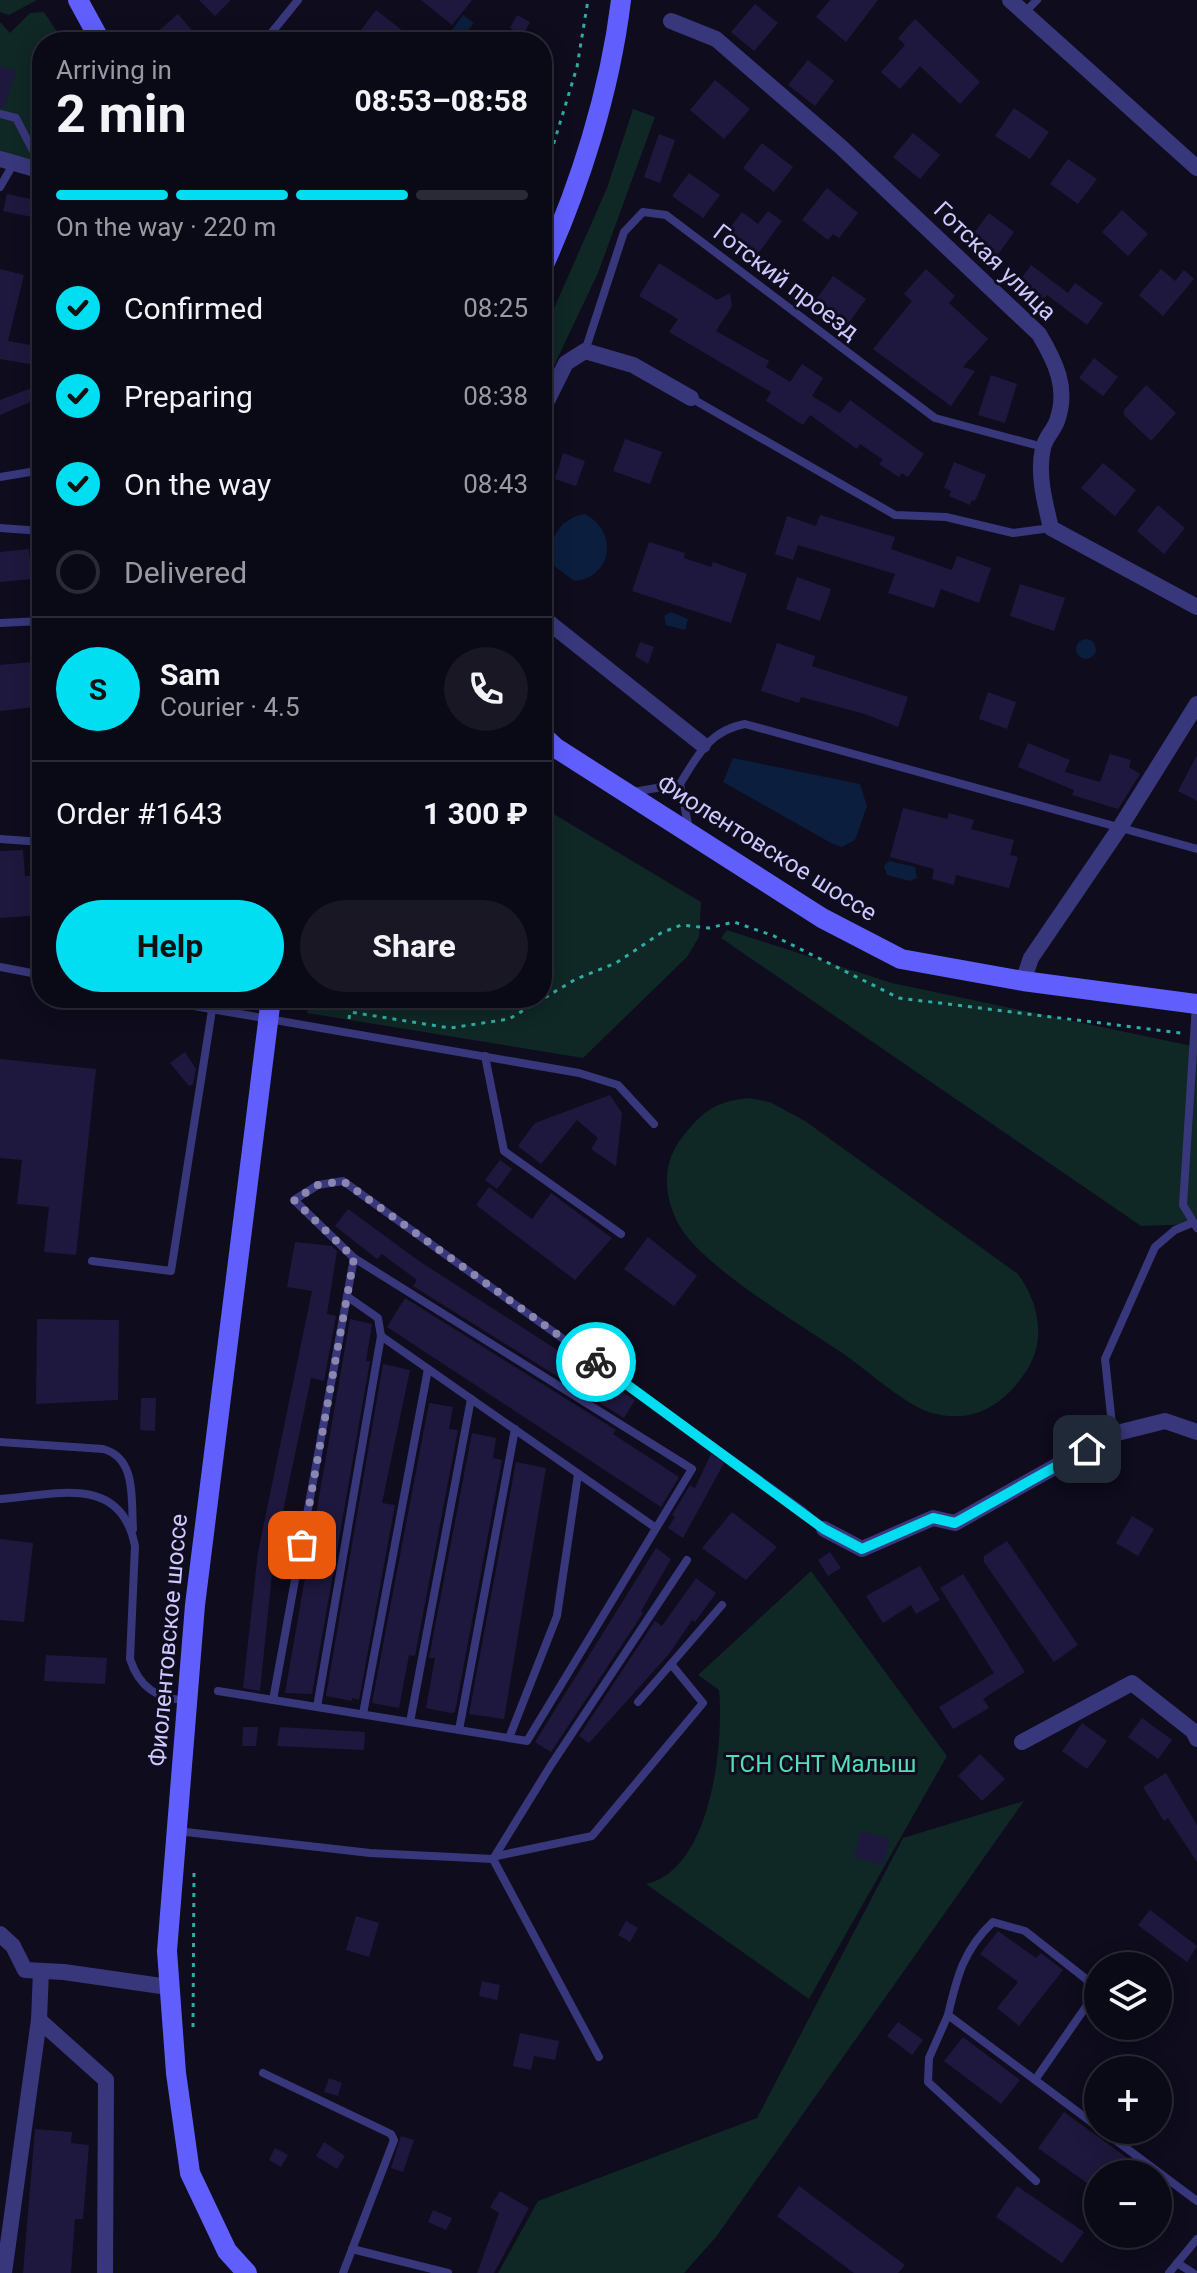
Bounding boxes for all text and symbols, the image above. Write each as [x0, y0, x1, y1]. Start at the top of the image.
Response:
text: Arriving in [56, 55, 172, 85]
text: 08:53–08:58 [354, 83, 528, 118]
text: 2 min [56, 84, 187, 145]
street label: Готская улица [928, 196, 1062, 326]
text: On the way · 220 m [56, 212, 276, 242]
street label: Готский проезд [708, 218, 864, 346]
icon: check [56, 286, 100, 330]
text: Confirmed [124, 291, 263, 326]
text: 08:25 [463, 293, 528, 323]
icon: check [56, 374, 100, 418]
text: Preparing [124, 379, 253, 414]
text: 08:38 [463, 381, 528, 411]
icon: check [56, 462, 100, 506]
text: On the way [124, 467, 271, 502]
text: 08:43 [463, 469, 528, 499]
text: Delivered [124, 555, 247, 590]
button: phone [444, 647, 528, 731]
text: Sam [160, 657, 221, 692]
text: S [89, 672, 107, 707]
text: Courier · 4.5 [160, 692, 300, 722]
street label: Фиолентовское шоссе [652, 769, 882, 927]
text: Order #1643 [56, 796, 223, 831]
text: 1 300 ₽ [423, 796, 528, 831]
button: Help [56, 900, 284, 992]
button: Share [300, 900, 528, 992]
courier [556, 1322, 636, 1402]
icon: bike [574, 1340, 618, 1384]
pin [1053, 1415, 1121, 1483]
icon: home [1065, 1427, 1109, 1471]
pin [268, 1511, 336, 1579]
street label: Фиолентовское шоссе [143, 1513, 193, 1767]
icon: bag [280, 1523, 324, 1567]
park label: ТСН СНТ Малыш [726, 1750, 916, 1778]
map controls [1084, 1952, 1172, 2248]
button: layers [1084, 1952, 1172, 2040]
button: + [1084, 2056, 1172, 2144]
button: − [1084, 2160, 1172, 2248]

